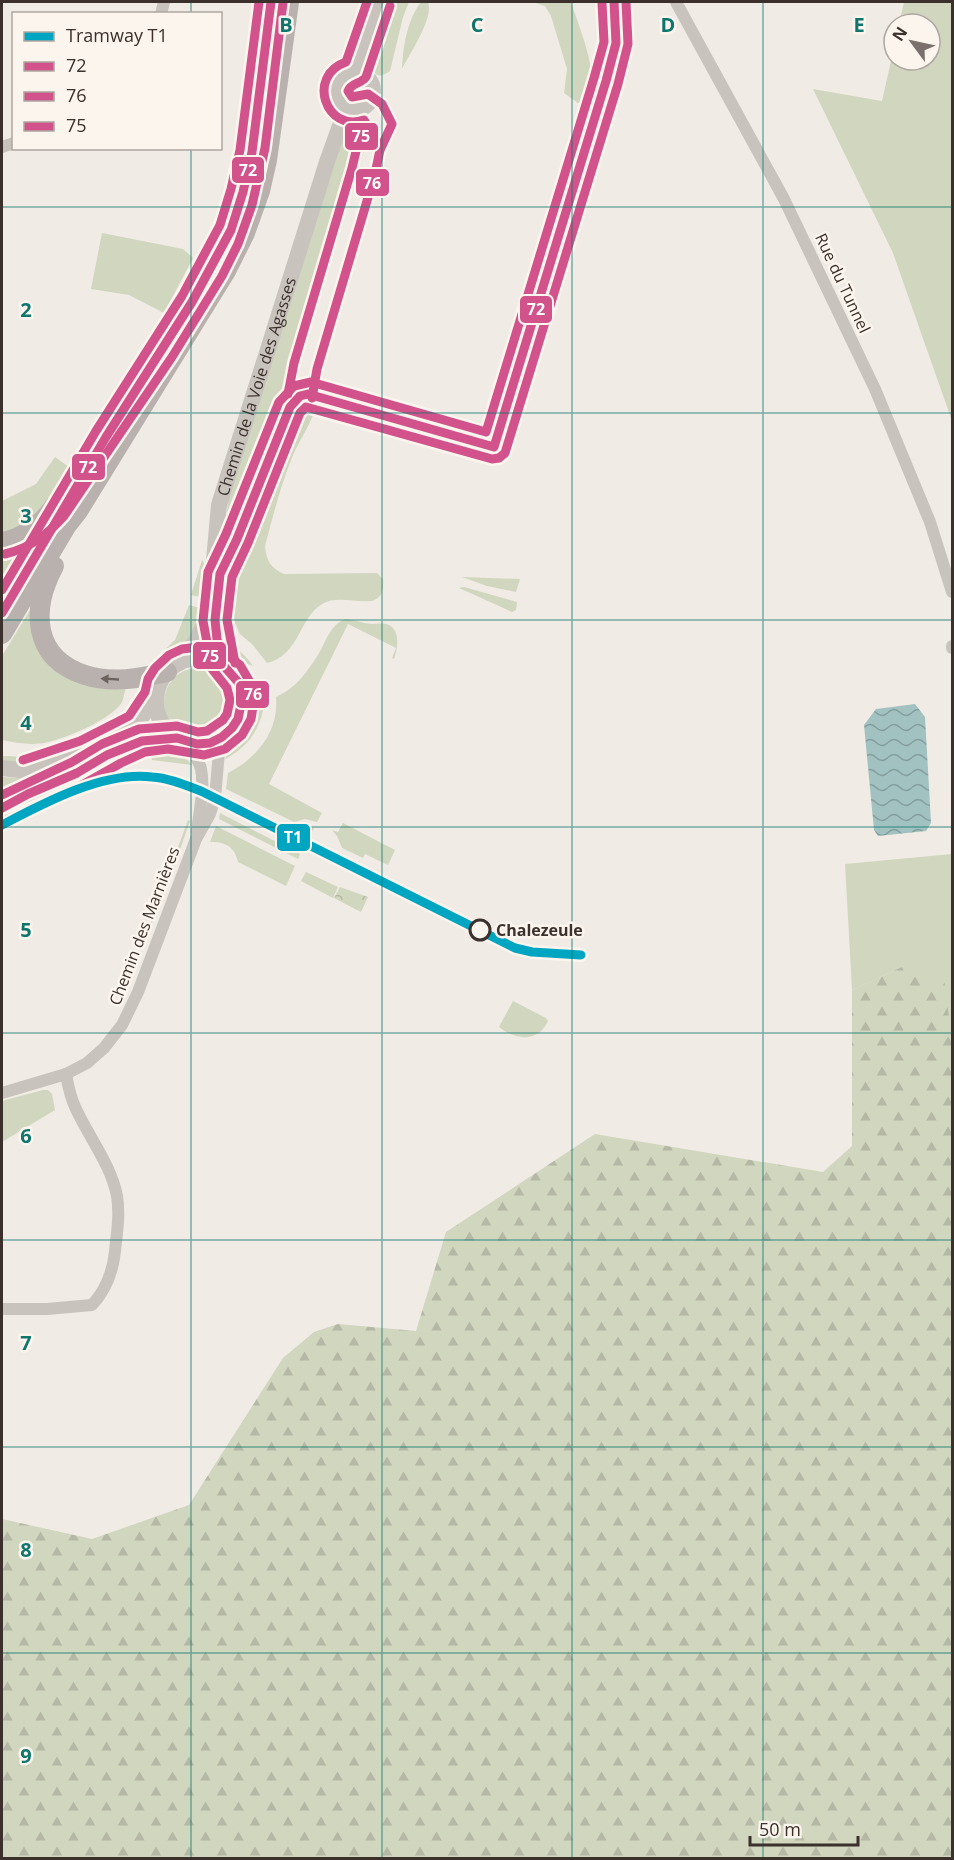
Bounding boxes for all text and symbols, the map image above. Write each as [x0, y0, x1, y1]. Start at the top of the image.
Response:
text: B [279, 11, 293, 38]
text: C [471, 11, 484, 38]
text: D [661, 11, 675, 38]
text: E [853, 11, 865, 38]
legend [12, 12, 222, 150]
north arrow [882, 12, 942, 72]
text: N [887, 22, 912, 45]
text: Tramway T1 [66, 23, 168, 47]
text: 72 [66, 53, 87, 77]
text: 76 [66, 83, 87, 107]
text: 75 [66, 113, 87, 137]
line badge: 75 [344, 122, 379, 151]
text: 75 [352, 125, 370, 147]
line badge: 72 [231, 156, 265, 184]
text: 72 [239, 159, 257, 181]
line badge: 76 [355, 168, 390, 197]
text: 76 [363, 172, 381, 194]
street label: Rue du Tunnel [810, 229, 876, 337]
street label: Chemin de la Voie des Agasses [212, 274, 301, 499]
line badge: 72 [519, 295, 553, 324]
text: 2 [20, 296, 32, 323]
text: 72 [527, 298, 545, 320]
line badge: 72 [71, 453, 106, 481]
text: 72 [79, 456, 97, 478]
text: 3 [20, 502, 32, 529]
line badge: 75 [192, 641, 227, 670]
text: 75 [201, 645, 219, 667]
one-way arrow [100, 674, 119, 683]
line badge: 76 [235, 680, 270, 709]
text: 76 [244, 683, 262, 705]
text: 4 [20, 709, 32, 736]
line badge: T1 [276, 823, 311, 852]
text: T1 [284, 826, 302, 848]
street label: Chemin des Marnières [104, 844, 184, 1008]
text: 5 [20, 916, 32, 943]
marker: Chalezeule [469, 919, 491, 941]
place label: Chalezeule [496, 919, 583, 941]
text: 6 [20, 1122, 32, 1149]
text: 7 [20, 1329, 32, 1356]
text: 8 [20, 1536, 32, 1563]
text: 9 [20, 1742, 32, 1769]
scale bar [750, 1809, 858, 1847]
text: 50 m [759, 1817, 801, 1841]

